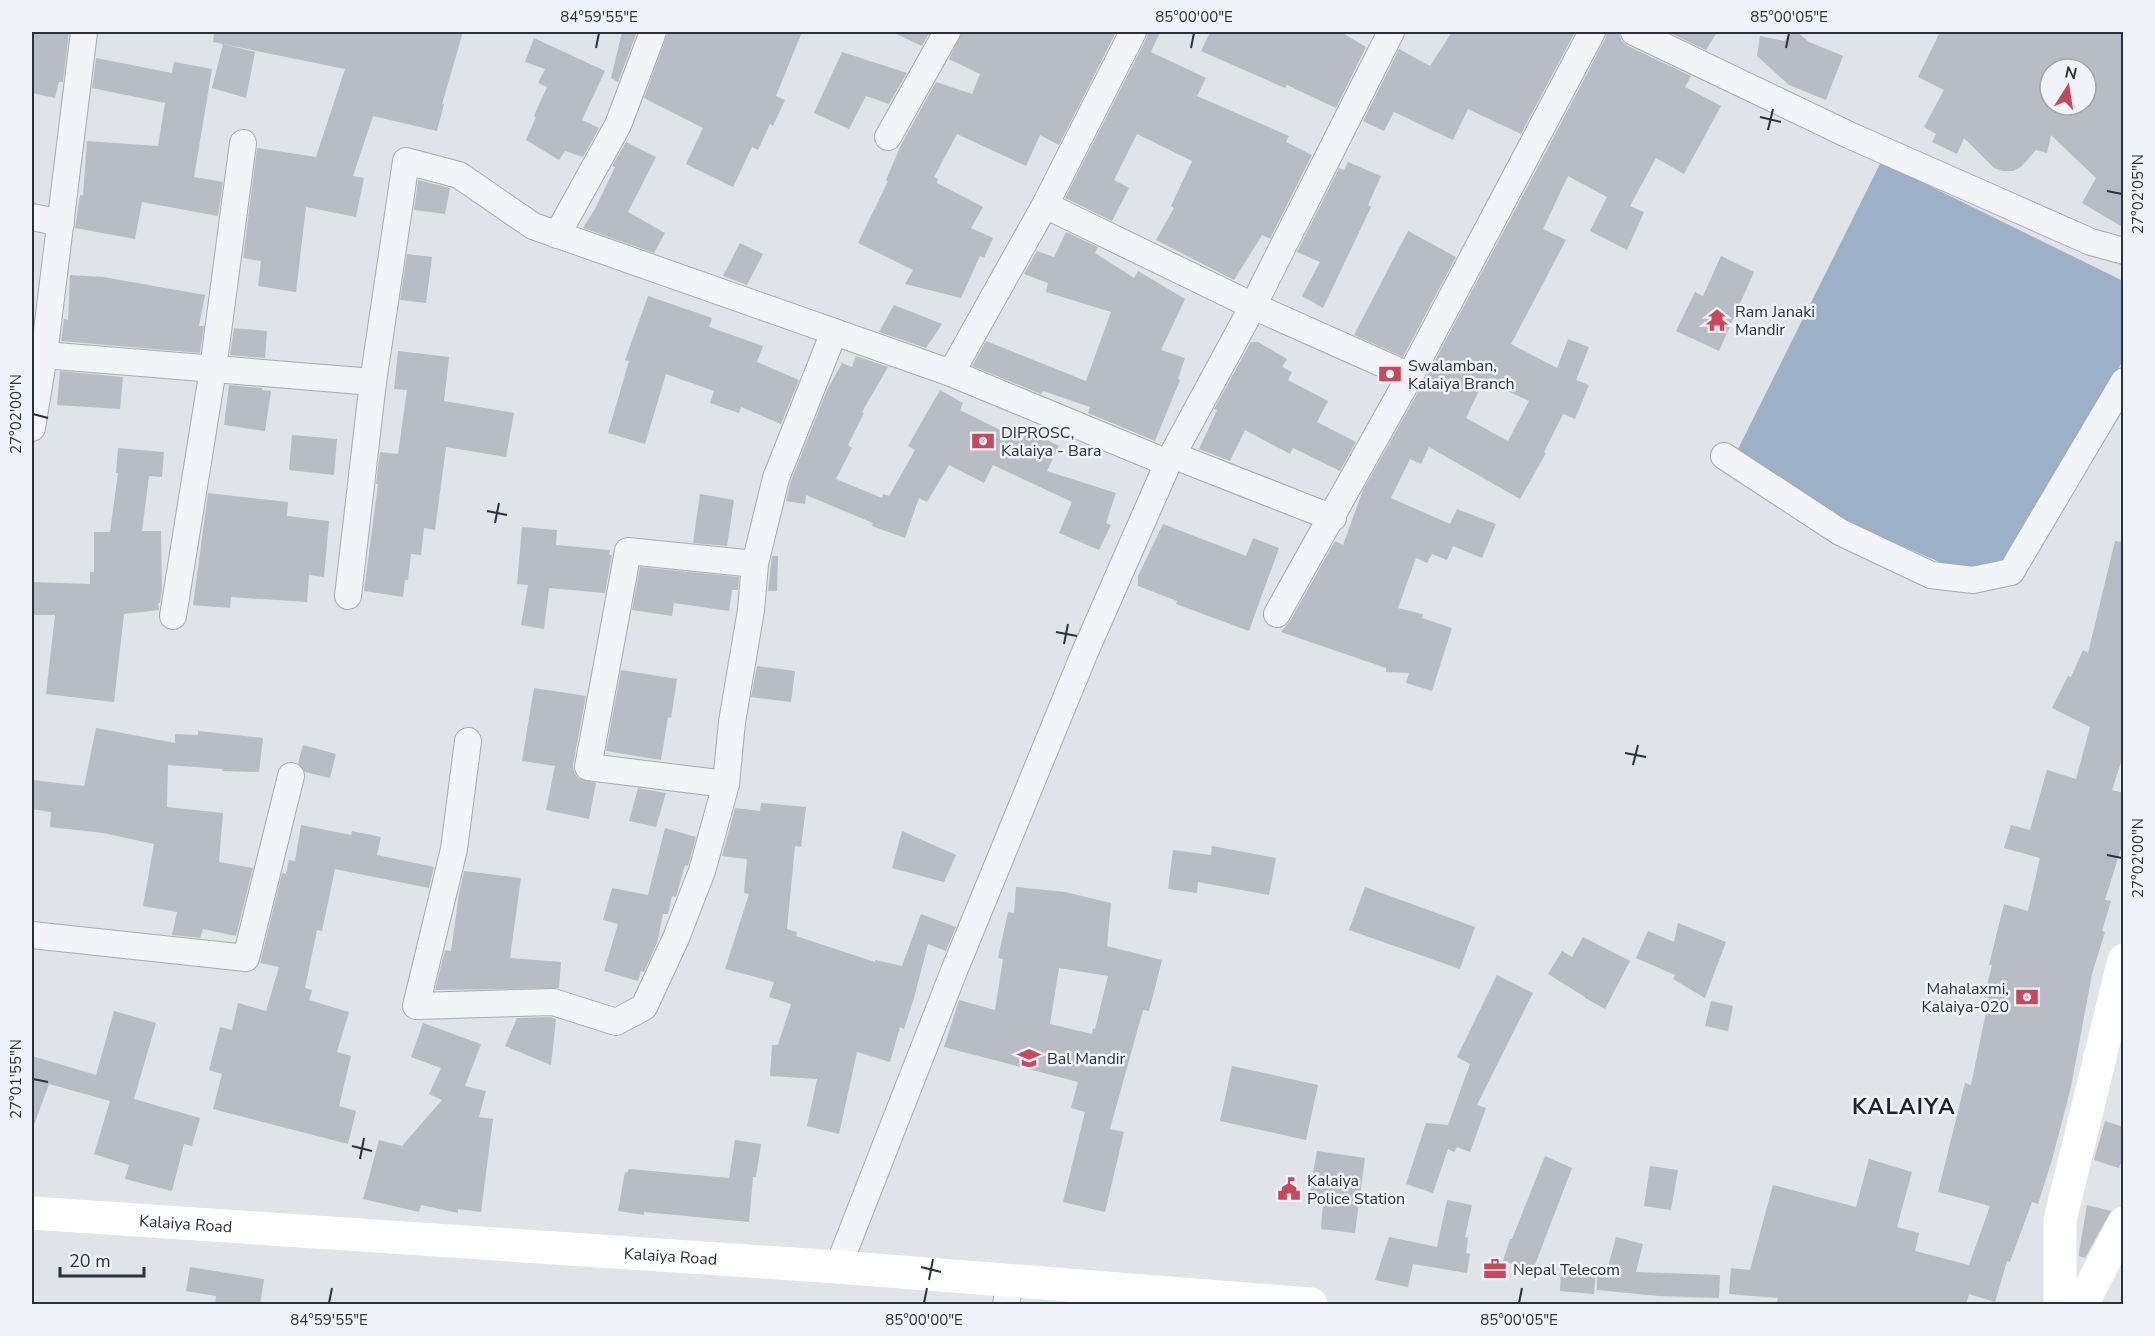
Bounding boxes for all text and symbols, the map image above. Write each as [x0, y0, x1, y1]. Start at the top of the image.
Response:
text: 84°59'55"E [560, 7, 638, 27]
text: 85°00'00"E [1155, 7, 1233, 27]
text: 85°00'05"E [1750, 7, 1828, 27]
north arrow [2038, 57, 2098, 117]
text: N [2063, 61, 2079, 85]
text: 27°02'05"N [2128, 154, 2148, 234]
place label: Ram Janaki Mandir [1735, 301, 1815, 341]
temple icon: Ram Janaki Mandir [1704, 307, 1730, 333]
place label: Swalamban, Kalaiya Branch [1408, 355, 1515, 395]
bank icon: Swalamban, Kalaiya Branch [1377, 361, 1403, 387]
text: 27°02'00"N [6, 374, 26, 454]
place label: DIPROSC, Kalaiya - Bara [1001, 422, 1101, 462]
bank icon: DIPROSC, Kalaiya - Bara [970, 428, 996, 454]
text: 27°02'00"N [2128, 818, 2148, 898]
place label: Mahalaxmi, Kalaiya-020 [1921, 978, 2009, 1018]
bank icon: Mahalaxmi, Kalaiya-020 [2014, 984, 2040, 1010]
text: 27°01'55"N [6, 1039, 26, 1119]
school or university icon: Bal Mandir [1016, 1045, 1042, 1071]
place label: Bal Mandir [1047, 1048, 1125, 1070]
district label: KALAIYA [1852, 1092, 1956, 1122]
place label: Kalaiya Police Station [1307, 1170, 1405, 1210]
public building icon: Kalaiya Police Station [1276, 1176, 1302, 1202]
street label: Kalaiya Road [138, 1210, 233, 1238]
scale bar [60, 1240, 144, 1278]
street label: Kalaiya Road [623, 1243, 718, 1271]
text: 20 m [69, 1249, 111, 1273]
office icon: Nepal Telecom [1482, 1256, 1508, 1282]
place label: Nepal Telecom [1513, 1259, 1620, 1281]
text: 84°59'55"E [290, 1310, 368, 1330]
text: 85°00'00"E [885, 1310, 963, 1330]
text: 85°00'05"E [1480, 1310, 1558, 1330]

